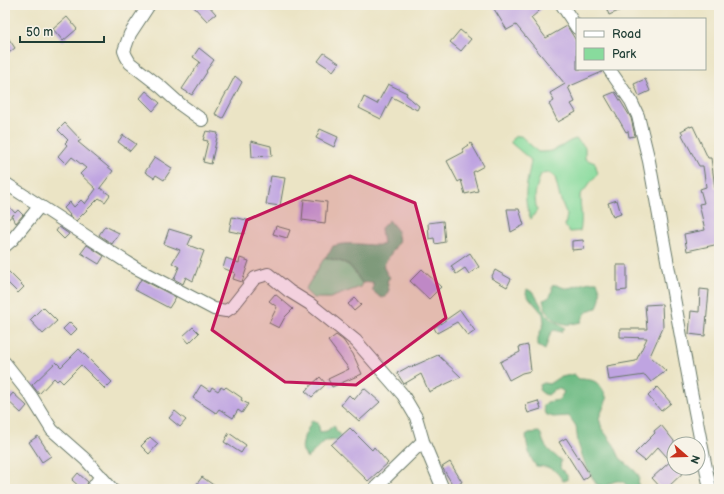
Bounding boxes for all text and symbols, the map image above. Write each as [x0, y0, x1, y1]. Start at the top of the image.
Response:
scale bar [20, 18, 104, 44]
legend [576, 18, 706, 70]
text: 50 m [26, 25, 53, 40]
text: Road [612, 27, 641, 42]
text: Park [612, 47, 636, 62]
north arrow [666, 436, 706, 476]
text: N [687, 453, 702, 465]

